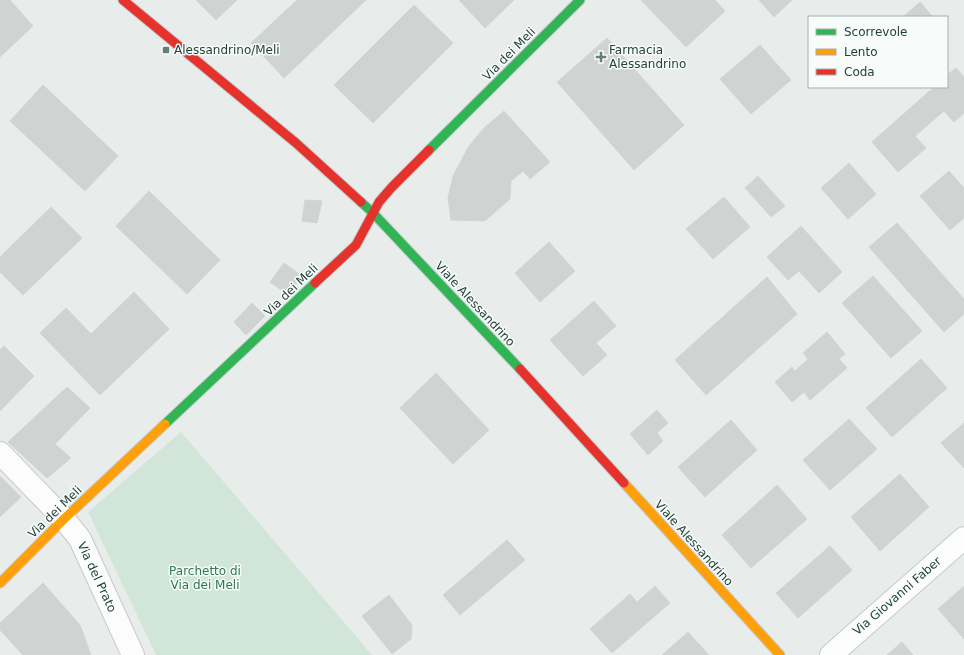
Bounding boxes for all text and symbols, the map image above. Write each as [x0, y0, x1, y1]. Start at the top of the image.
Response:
legend [808, 16, 948, 88]
street label: Via dei Meli [480, 25, 538, 83]
text: Scorrevole [844, 25, 908, 39]
place label: Alessandrino/Meli [174, 43, 280, 57]
place label: Farmacia Alessandrino [609, 43, 686, 71]
marker: Alessandrino/Meli [161, 45, 171, 55]
text: Lento [844, 45, 878, 59]
marker: Farmacia Alessandrino [596, 52, 606, 62]
text: Coda [844, 65, 875, 79]
street label: Viale Alessandrino [432, 259, 518, 349]
street label: Via dei Meli [261, 261, 321, 319]
street label: Via dei Meli [25, 483, 85, 541]
street label: Viale Alessandrino [652, 497, 736, 589]
street label: Via del Prato [75, 540, 119, 614]
street label: Via Giovanni Faber [850, 554, 944, 638]
park label: Parchetto di Via dei Meli [169, 564, 241, 592]

